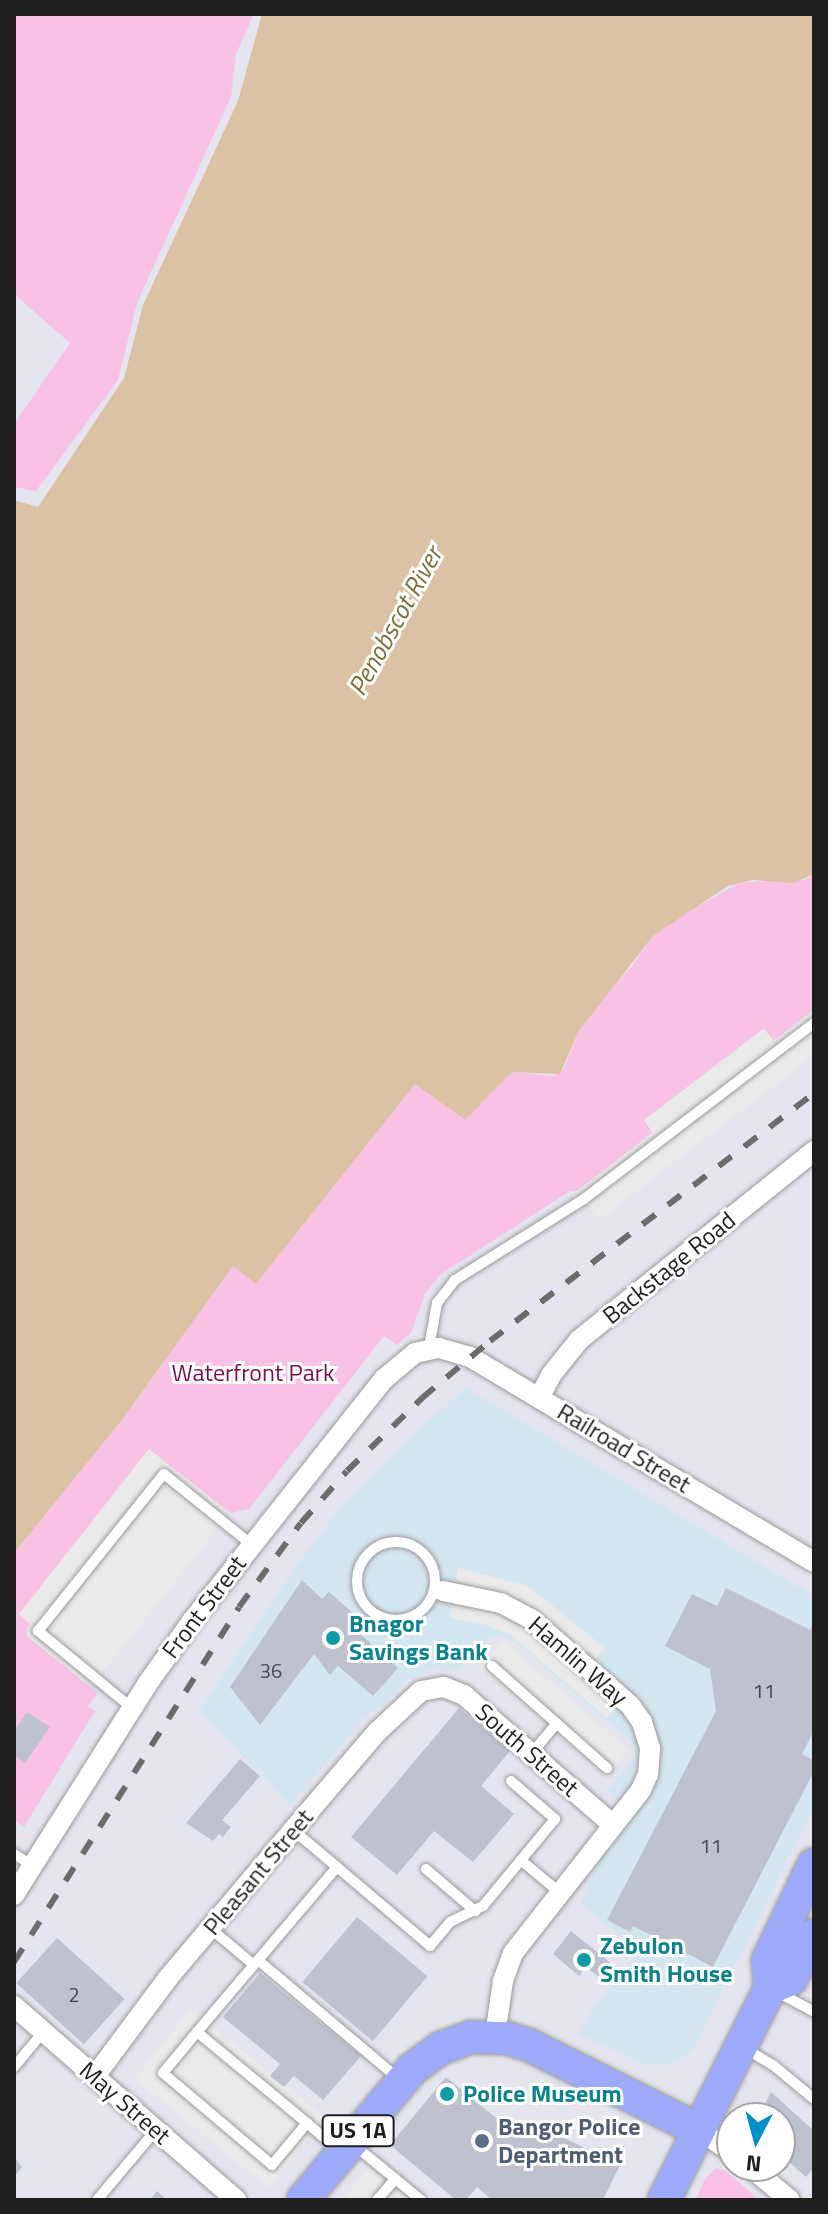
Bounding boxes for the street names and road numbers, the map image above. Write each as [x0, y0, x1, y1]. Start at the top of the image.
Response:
street label: Backstage Road [597, 1206, 741, 1330]
street label: Railroad Street [552, 1397, 696, 1499]
street label: Front Street [156, 1550, 252, 1664]
street label: Hamlin Way [523, 1610, 633, 1712]
street label: South Street [470, 1698, 584, 1802]
street label: Pleasant Street [197, 1803, 319, 1941]
street label: May Street [74, 2056, 176, 2150]
road number: US 1A [320, 2113, 396, 2149]

